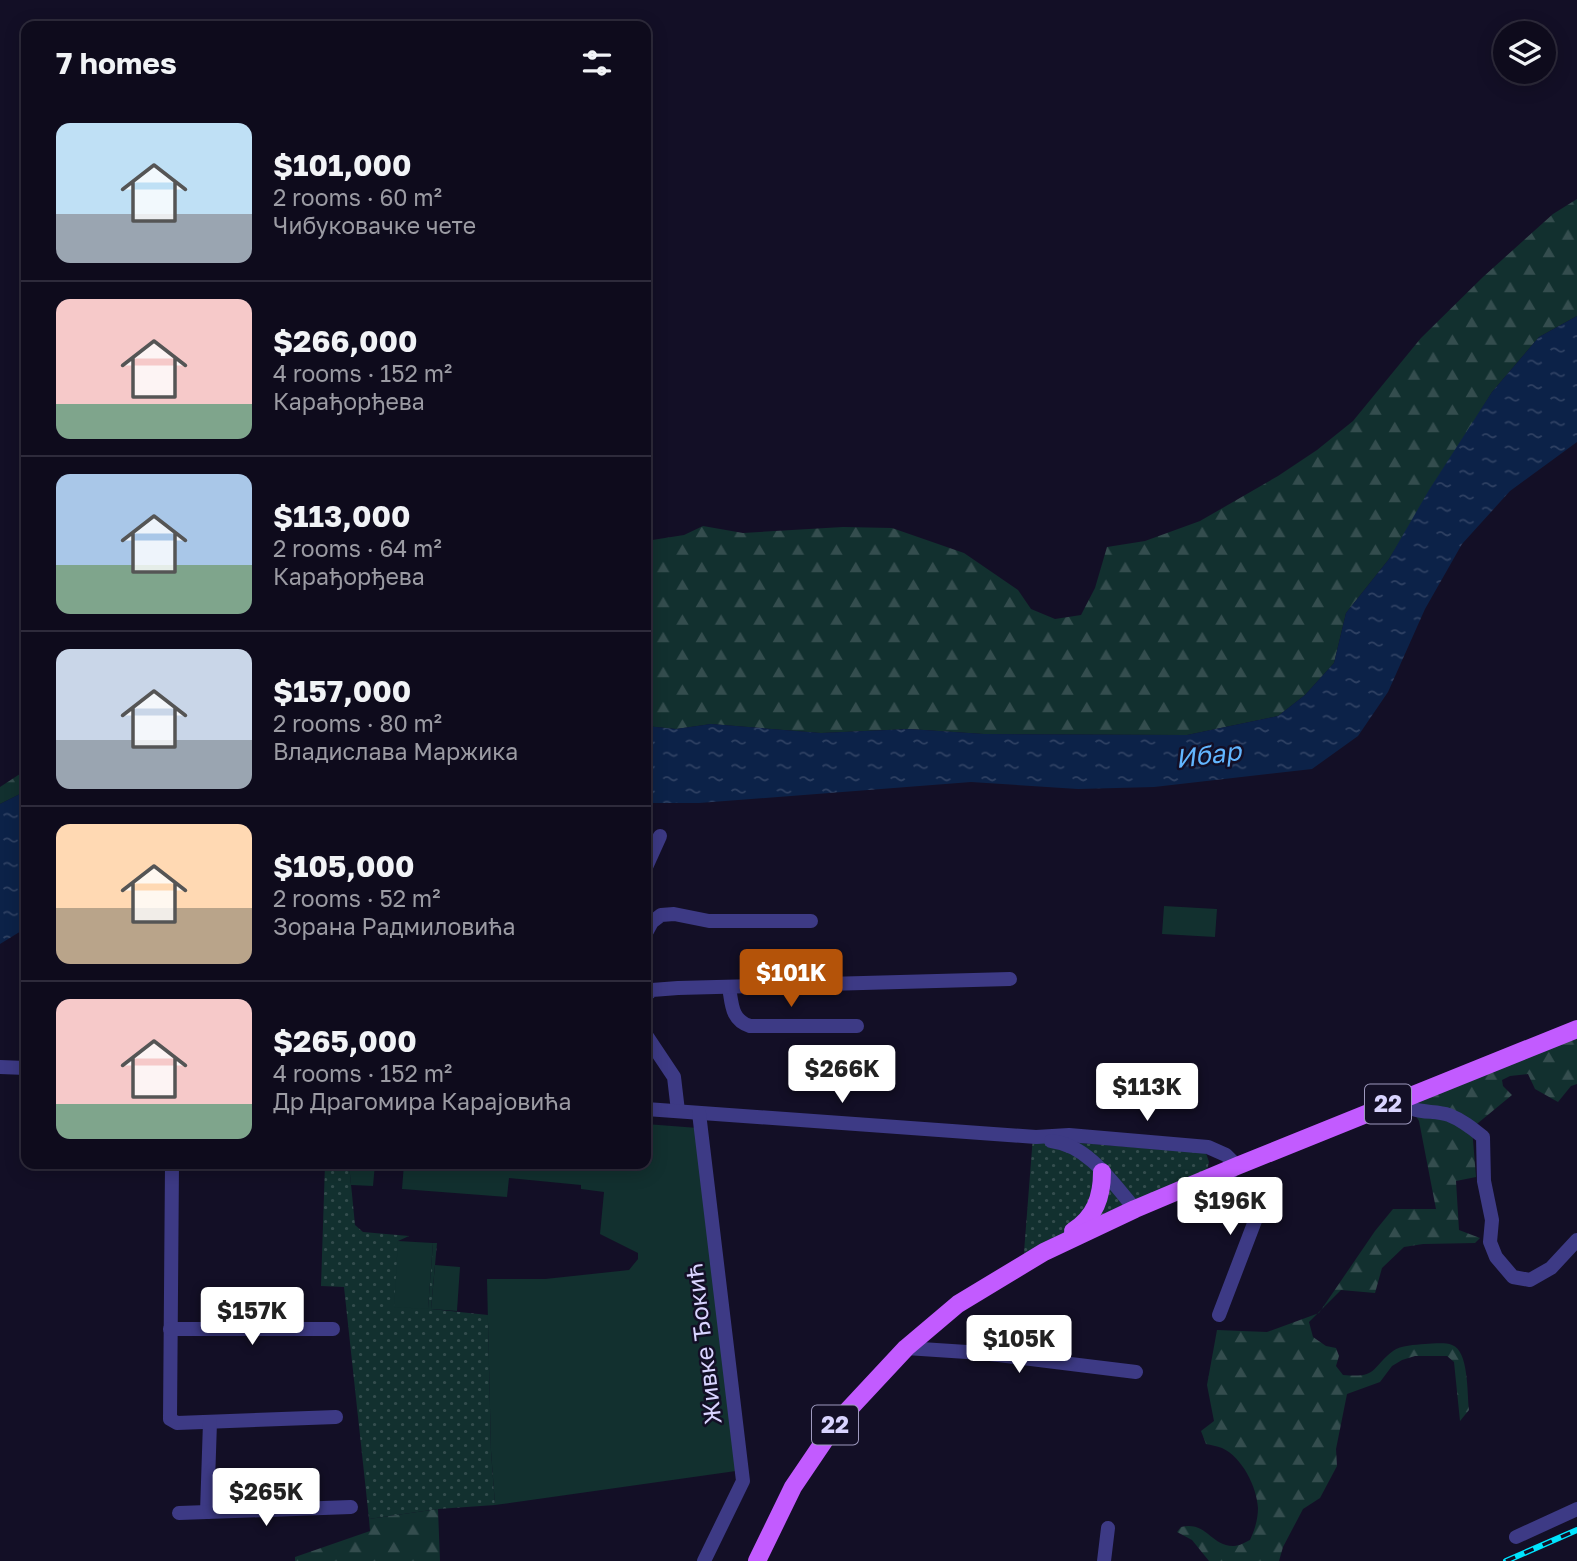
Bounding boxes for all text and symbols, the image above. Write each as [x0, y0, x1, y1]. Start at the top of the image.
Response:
map controls [1493, 21, 1556, 84]
button: layers [1493, 21, 1556, 84]
icon: filters [578, 44, 616, 82]
text: 7 homes [56, 45, 177, 81]
text: $101,000 [273, 147, 412, 183]
icon: home [112, 151, 196, 235]
text: 2 rooms · 60 m² [273, 183, 442, 211]
text: Чибуковачке чете [273, 211, 476, 239]
text: $266,000 [273, 323, 418, 359]
icon: home [112, 327, 196, 411]
text: 4 rooms · 152 m² [273, 359, 452, 387]
text: Карађорђева [273, 387, 425, 415]
text: $113,000 [273, 498, 410, 534]
icon: home [112, 502, 196, 586]
text: 2 rooms · 64 m² [273, 534, 442, 562]
text: Карађорђева [273, 562, 425, 590]
text: $157,000 [273, 673, 411, 709]
icon: home [112, 677, 196, 761]
text: 2 rooms · 80 m² [273, 709, 442, 737]
water label: Ибар [1173, 735, 1245, 774]
text: Владислава Маржика [273, 737, 518, 765]
text: $105,000 [273, 848, 414, 884]
icon: home [112, 852, 196, 936]
text: 2 rooms · 52 m² [273, 884, 440, 912]
text: Зорана Радмиловића [273, 912, 516, 940]
pin: $101K [742, 950, 840, 1009]
text: $101K [756, 958, 826, 986]
text: $265,000 [273, 1023, 417, 1059]
icon: home [112, 1027, 196, 1111]
pin: $266K [793, 1046, 891, 1105]
text: $266K [804, 1054, 880, 1082]
text: 4 rooms · 152 m² [273, 1059, 452, 1087]
pin: $113K [1098, 1064, 1196, 1123]
text: $113K [1112, 1072, 1182, 1100]
road number: 22 [1365, 1084, 1411, 1124]
text: Др Драгомира Карајовића [273, 1087, 572, 1115]
pin: $196K [1181, 1178, 1279, 1237]
text: $196K [1193, 1186, 1267, 1214]
street label: Живке Ђокић [678, 1262, 727, 1426]
pin: $157K [203, 1288, 301, 1347]
text: $157K [217, 1296, 287, 1324]
pin: $105K [970, 1316, 1068, 1375]
text: $105K [983, 1324, 1055, 1352]
road number: 22 [812, 1406, 858, 1444]
pin: $265K [217, 1468, 315, 1528]
text: $265K [229, 1477, 303, 1505]

